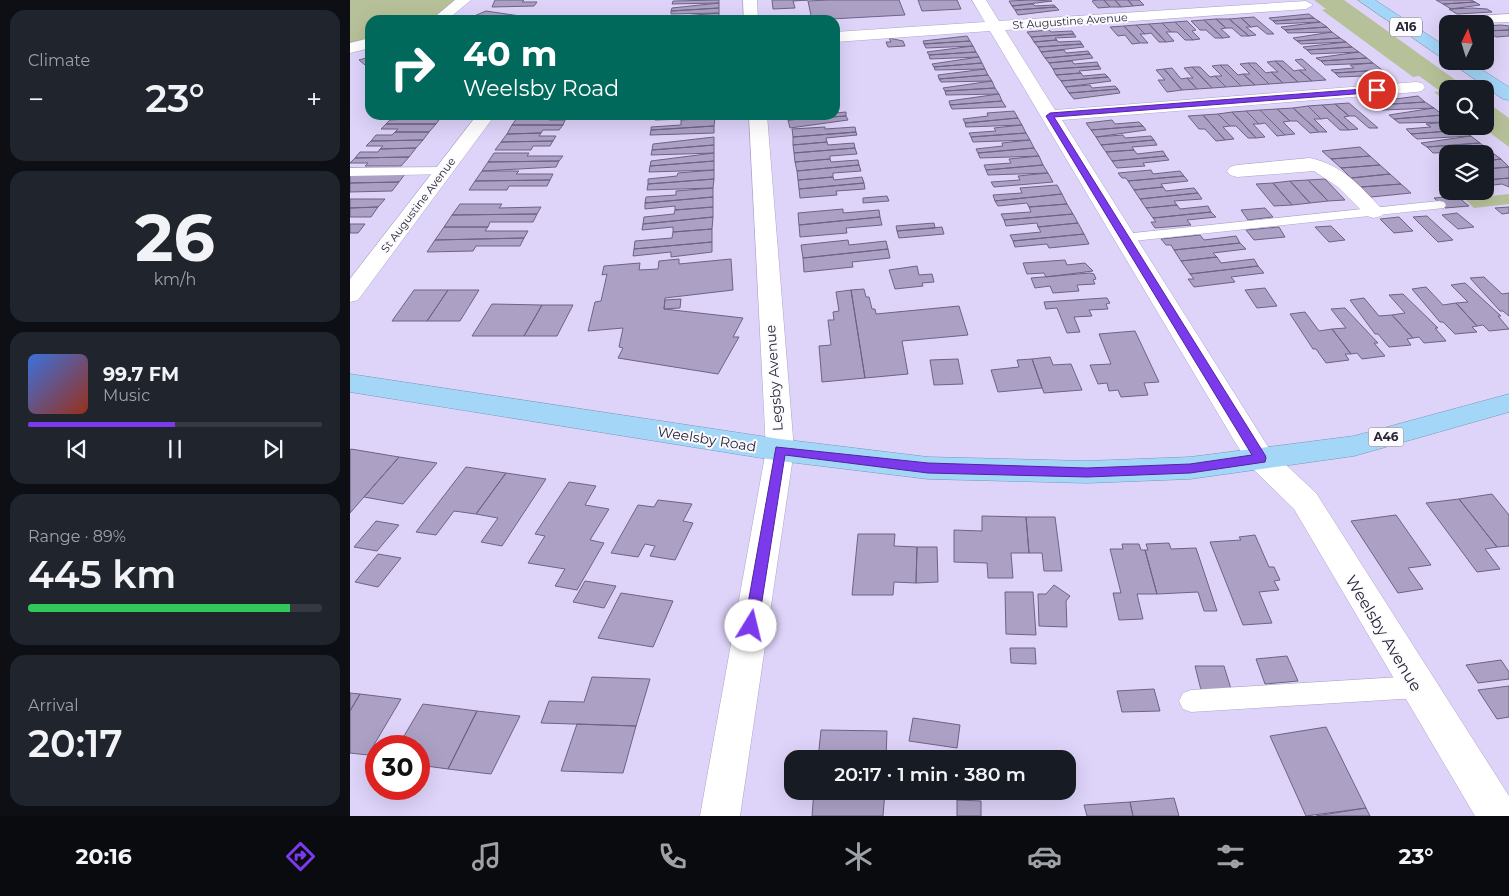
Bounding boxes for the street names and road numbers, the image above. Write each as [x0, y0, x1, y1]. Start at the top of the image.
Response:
street label: St Augustine Avenue [1012, 10, 1128, 32]
road number: A16 [1390, 18, 1422, 36]
street label: St Augustine Avenue [378, 154, 459, 255]
street label: Legsby Avenue [761, 324, 787, 432]
street label: Weelsby Road [656, 422, 758, 456]
road number: A46 [1368, 428, 1404, 447]
street label: Weelsby Avenue [1341, 572, 1426, 695]

